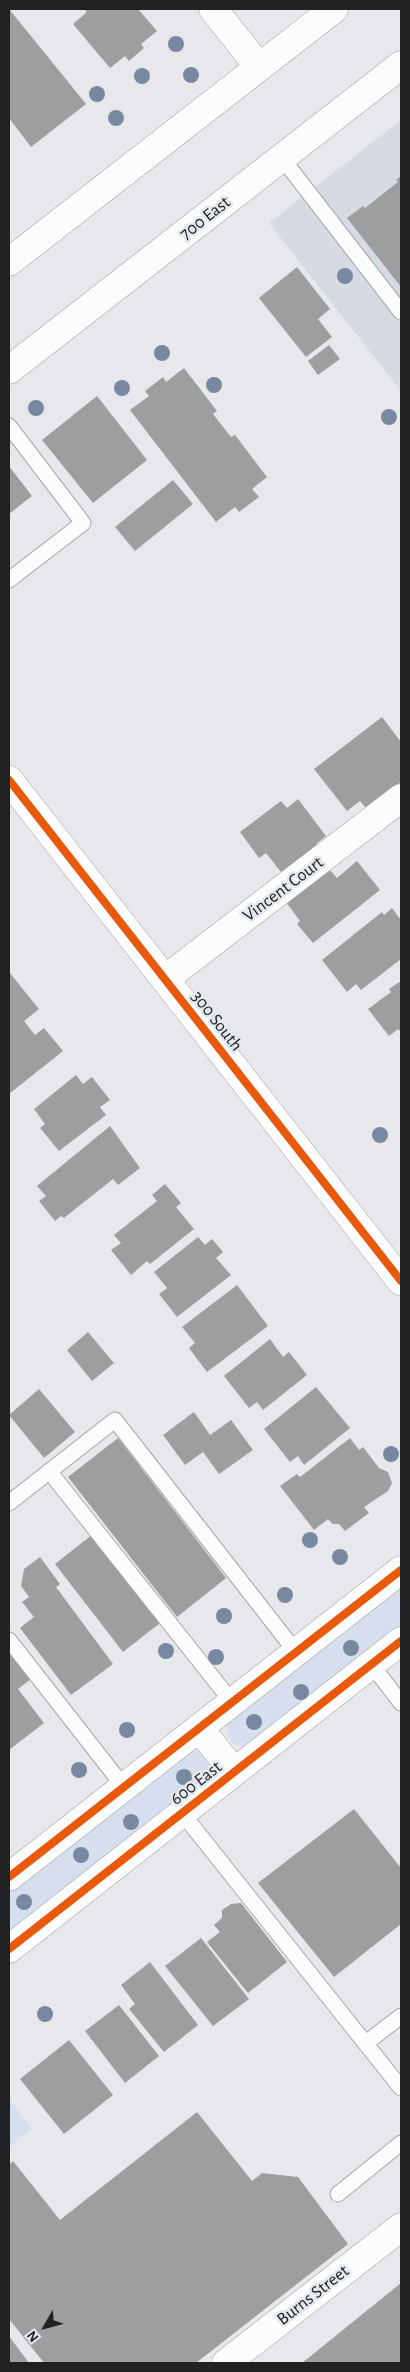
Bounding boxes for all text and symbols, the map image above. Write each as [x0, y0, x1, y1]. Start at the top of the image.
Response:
street label: 700 East [175, 191, 235, 245]
street label: Vincent Court [238, 852, 328, 926]
street label: 300 South [187, 987, 247, 1055]
street label: 600 East [166, 1756, 226, 1810]
street label: Burns Street [273, 2260, 353, 2330]
north arrow [20, 2302, 70, 2352]
text: N [25, 2328, 42, 2344]

